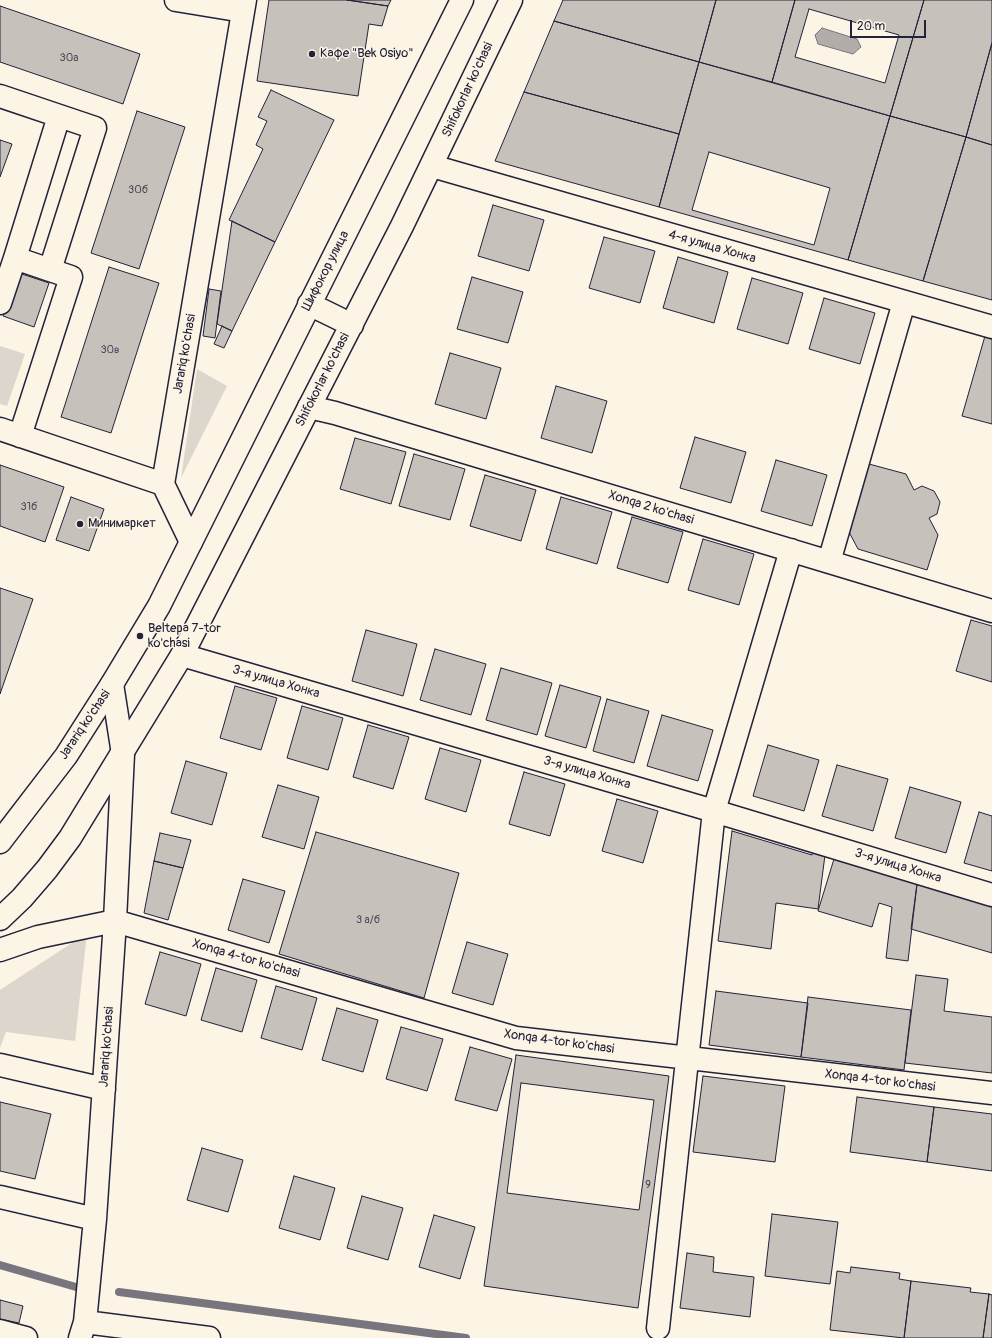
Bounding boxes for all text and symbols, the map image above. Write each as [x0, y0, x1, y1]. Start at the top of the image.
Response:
scale bar [852, 12, 928, 38]
text: 20 m [857, 19, 885, 34]
street label: Shifokorlar ko'chasi [439, 40, 497, 140]
place label: Кафе "Bek Osiyo" [320, 46, 413, 62]
marker: Кафе "Bek Osiyo" [307, 49, 317, 59]
house number: 30а [60, 51, 78, 65]
house number: 30б [128, 183, 148, 197]
street label: 4-я улица Хонка [666, 227, 758, 267]
street label: Шифокор улица [299, 228, 353, 314]
street label: Jarariq ko'chasi [170, 313, 200, 395]
street label: Shifokorlar ko'chasi [293, 331, 353, 429]
house number: 30в [100, 343, 120, 357]
street label: Xonqa 2 ko'chasi [606, 488, 696, 528]
house number: 31б [21, 500, 37, 514]
place label: Минимаркет [88, 516, 156, 532]
marker: Минимаркет [75, 519, 85, 529]
place label: Beltepa 7-tor ko'chasi [148, 621, 221, 652]
marker: Beltepa 7-tor ko'chasi [135, 631, 145, 641]
street label: 3-я улица Хонка [231, 662, 321, 702]
street label: Jarariq ko'chasi [56, 687, 114, 763]
street label: 3-я улица Хонка [542, 753, 632, 793]
street label: 3-я улица Хонка [853, 845, 943, 887]
house number: 3 а/б [356, 913, 380, 927]
street label: Xonqa 4-tor ko'chasi [190, 936, 302, 982]
street label: Jarariq ko'chasi [96, 1006, 118, 1088]
street label: Xonqa 4-tor ko'chasi [503, 1027, 615, 1057]
street label: Xonqa 4-tor ko'chasi [824, 1066, 936, 1096]
house number: 9 [645, 1178, 651, 1192]

